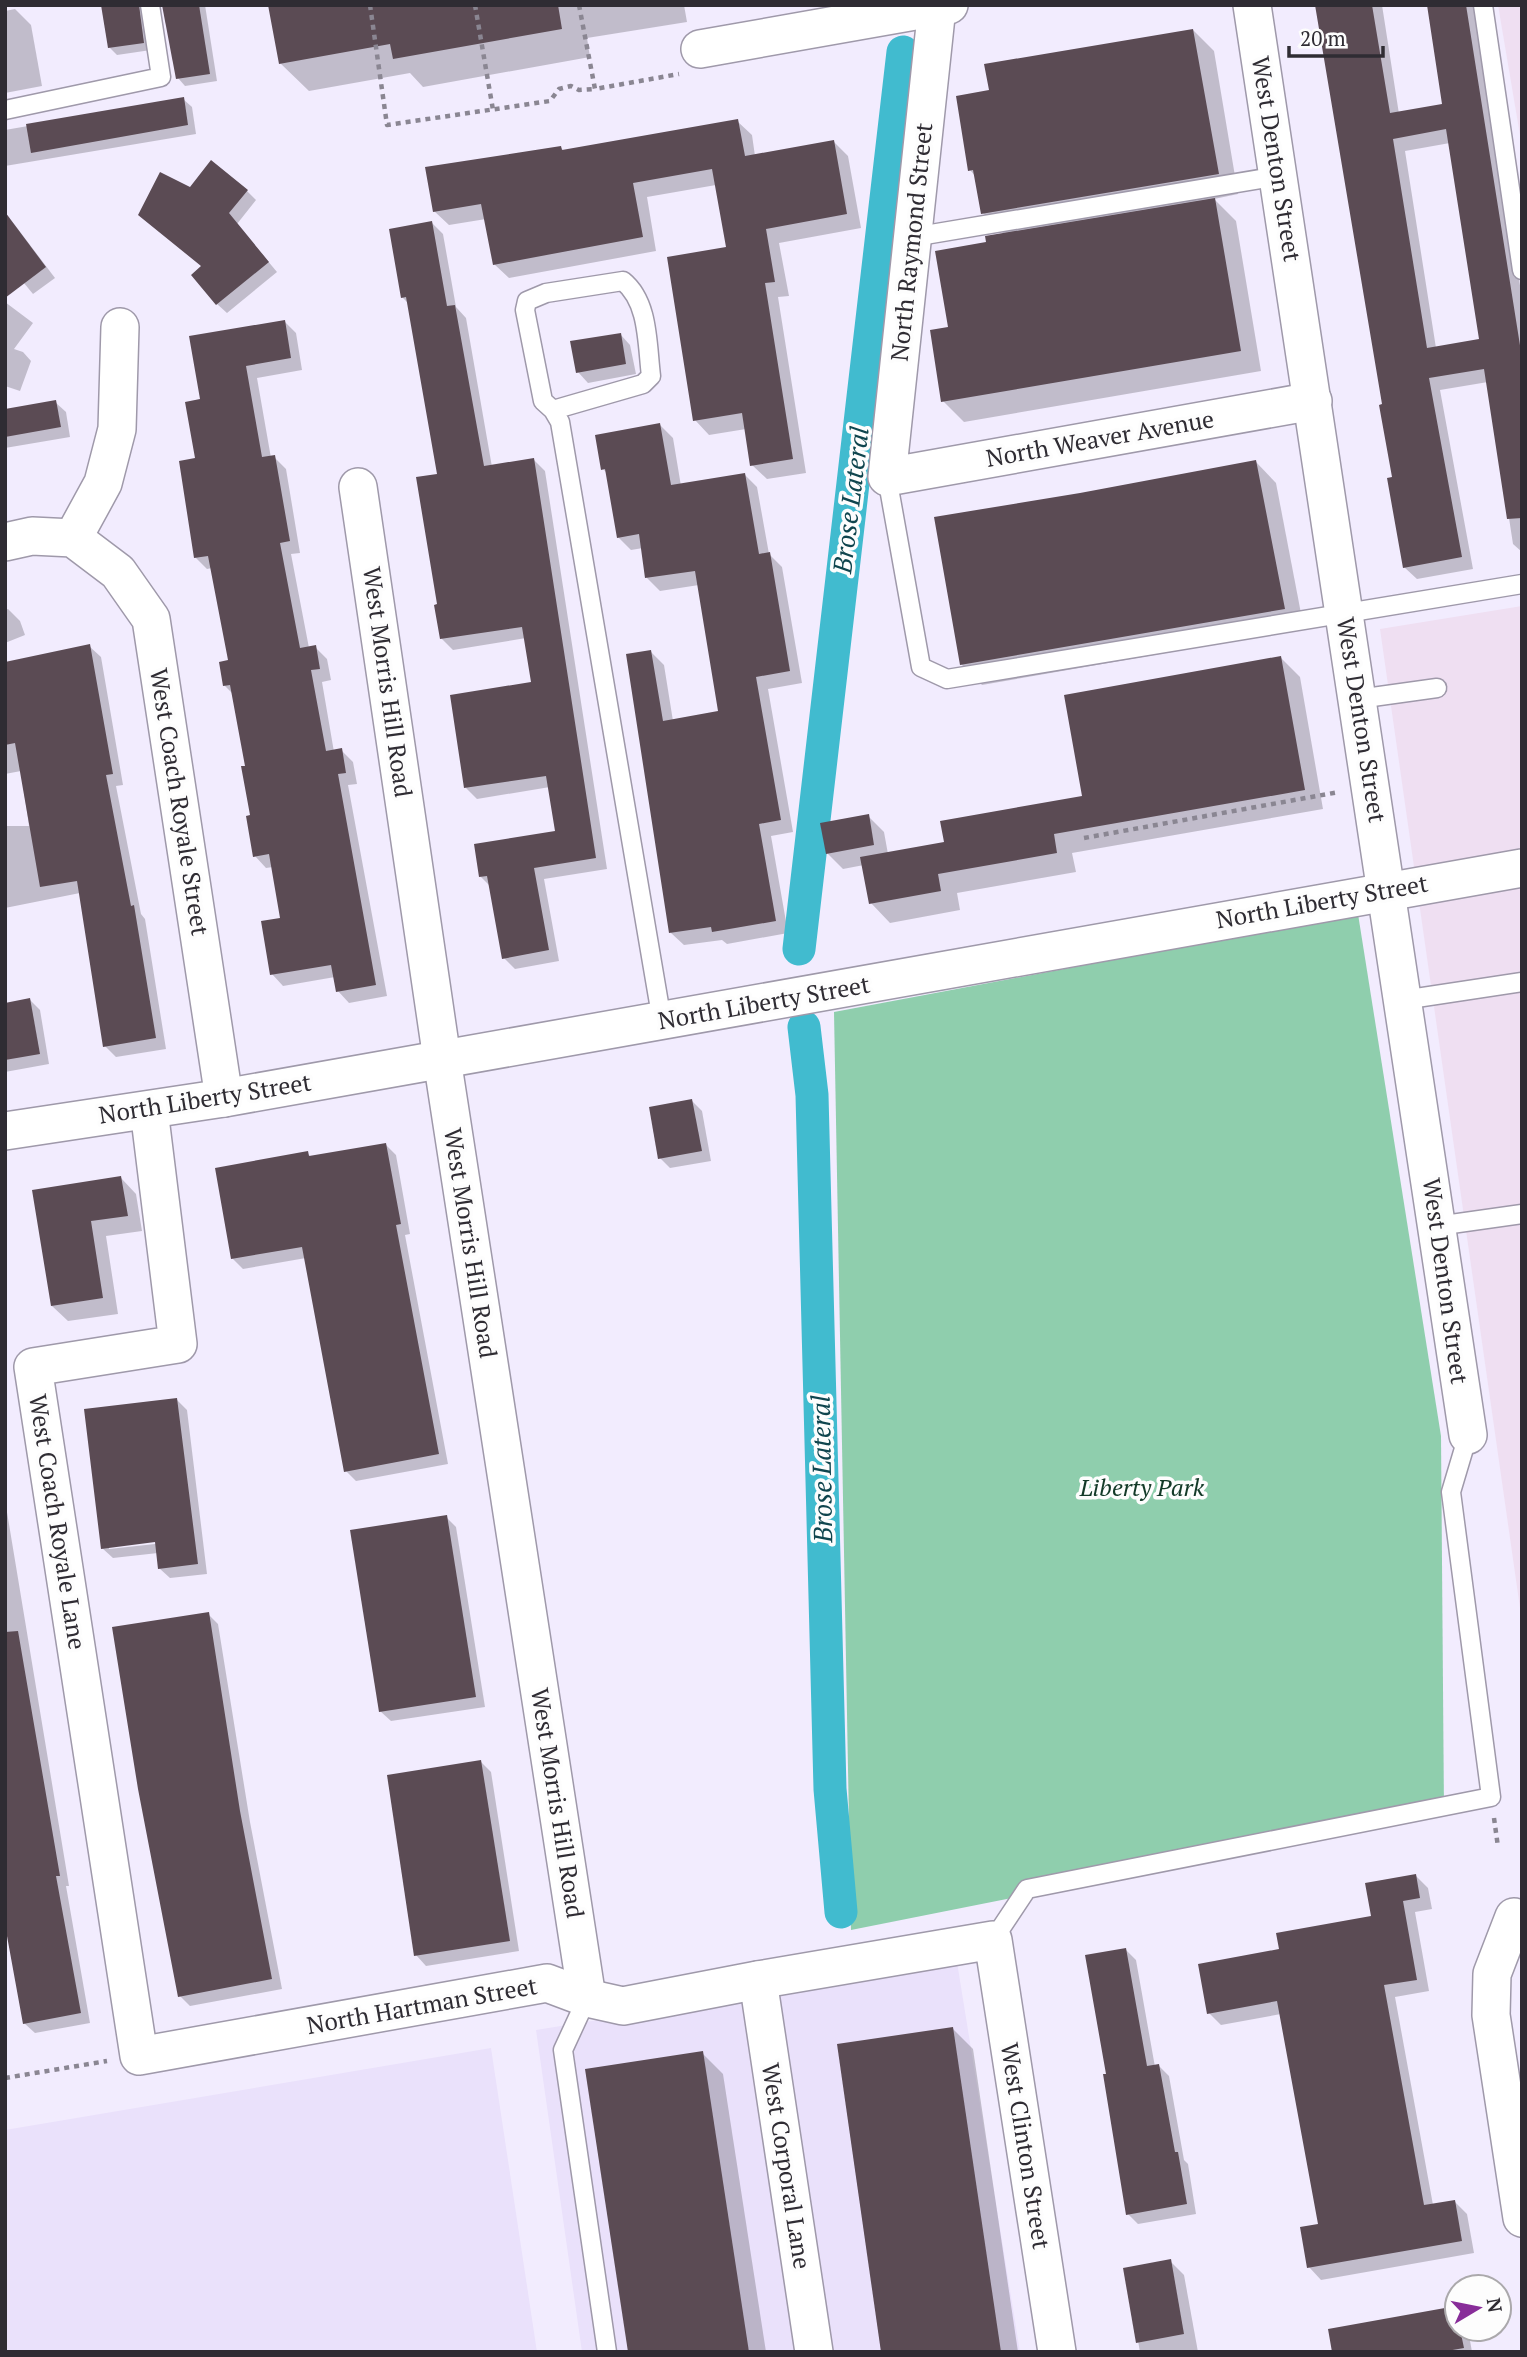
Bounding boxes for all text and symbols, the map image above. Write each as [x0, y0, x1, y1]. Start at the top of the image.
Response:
scale bar [1289, 14, 1384, 58]
text: 20 m [1300, 24, 1346, 52]
street label: West Denton Street [1245, 54, 1309, 264]
street label: North Raymond Street [883, 121, 939, 363]
street label: North Weaver Avenue [983, 402, 1216, 474]
water label: Brose Lateral [824, 424, 876, 576]
street label: West Morris Hill Road [356, 564, 420, 799]
street label: West Denton Street [1330, 615, 1394, 825]
street label: West Coach Royale Street [143, 666, 217, 938]
street label: North Liberty Street [1213, 867, 1430, 935]
street label: North Liberty Street [655, 968, 872, 1036]
street label: North Liberty Street [96, 1065, 313, 1131]
street label: West Morris Hill Road [437, 1125, 505, 1360]
street label: West Denton Street [1416, 1176, 1476, 1386]
street label: West Coach Royale Lane [22, 1392, 94, 1652]
water label: Brose Lateral [803, 1394, 839, 1544]
park label: Liberty Park [1079, 1471, 1205, 1503]
street label: West Morris Hill Road [524, 1685, 592, 1920]
street label: North Hartman Street [304, 1969, 540, 2041]
street label: West Clinton Street [994, 2040, 1058, 2251]
street label: West Corporal Lane [755, 2060, 819, 2271]
north arrow [1443, 2273, 1513, 2343]
text: N [1482, 2296, 1509, 2315]

